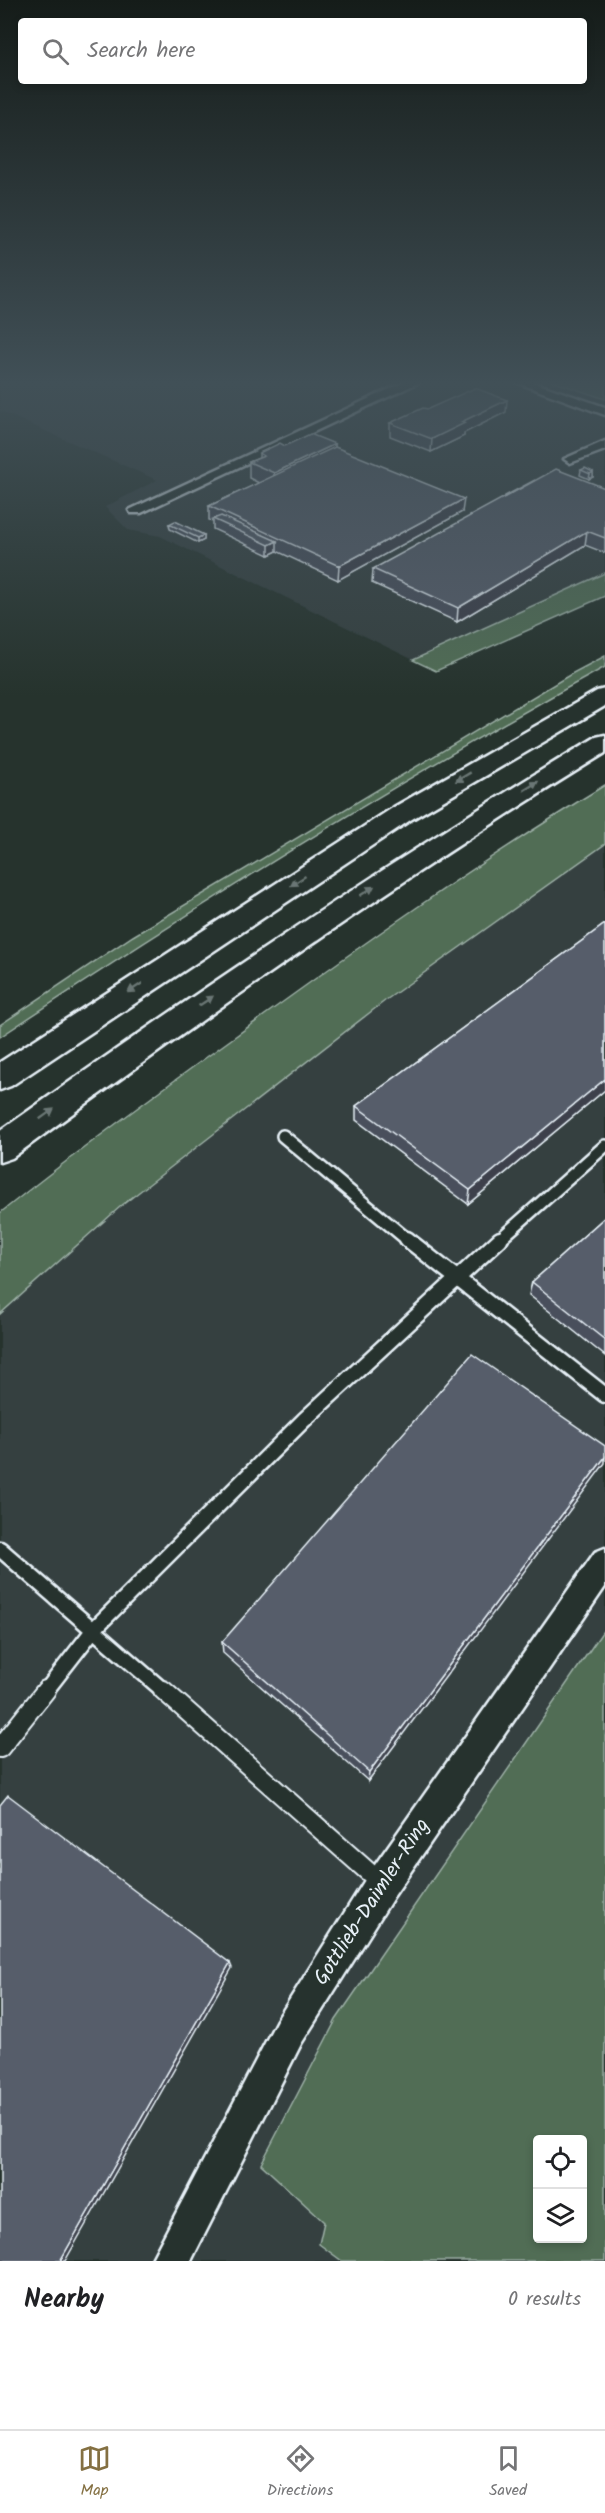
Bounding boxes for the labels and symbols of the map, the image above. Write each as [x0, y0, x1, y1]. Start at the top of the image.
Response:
one-way arrow [455, 772, 471, 783]
one-way arrow [523, 781, 539, 792]
one-way arrow [290, 875, 306, 886]
one-way arrow [359, 886, 375, 897]
one-way arrow [127, 982, 143, 993]
one-way arrow [198, 996, 214, 1007]
one-way arrow [40, 1109, 55, 1121]
street label: Gottlieb-Daimler-Ring [305, 1812, 439, 1992]

